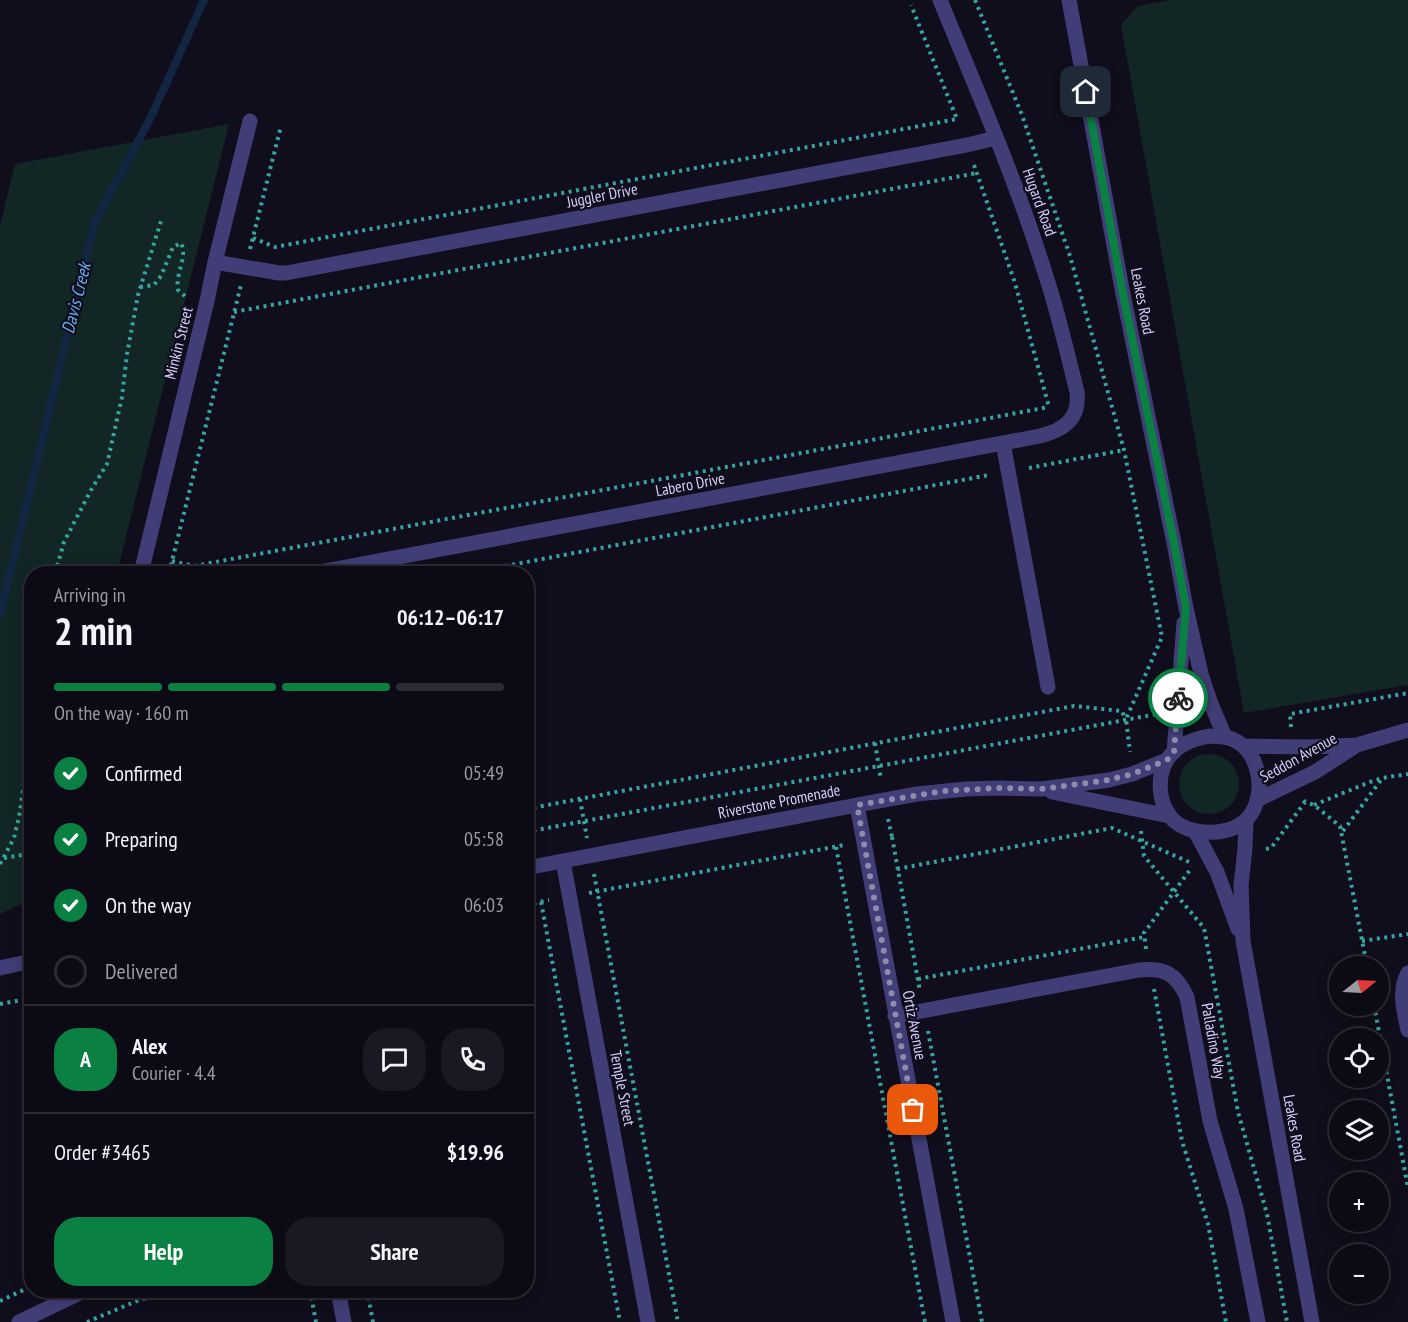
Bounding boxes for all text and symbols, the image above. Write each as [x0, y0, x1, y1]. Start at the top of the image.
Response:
pin [1060, 66, 1111, 117]
icon: home [1069, 75, 1102, 108]
street label: Hugard Road [1018, 165, 1062, 239]
street label: Juggler Drive [564, 178, 639, 212]
water label: Davis Creek [56, 258, 96, 336]
street label: Leakes Road [1127, 266, 1159, 336]
street label: Minkin Street [159, 304, 197, 381]
street label: Labero Drive [654, 467, 726, 501]
text: Arriving in [54, 582, 126, 608]
text: 06:12–06:17 [397, 603, 504, 631]
text: 2 min [54, 605, 133, 656]
courier [1148, 668, 1208, 728]
icon: bike [1162, 682, 1195, 715]
text: On the way · 160 m [54, 700, 189, 726]
street label: Seddon Avenue [1256, 728, 1340, 786]
icon: check [54, 757, 87, 790]
text: Confirmed [105, 759, 182, 787]
text: 05:49 [464, 760, 504, 786]
street label: Riverstone Promenade [716, 779, 842, 823]
icon: check [54, 823, 87, 856]
text: Preparing [105, 825, 178, 853]
text: 05:58 [464, 826, 504, 852]
icon: check [54, 889, 87, 922]
text: On the way [105, 891, 191, 919]
text: 06:03 [464, 892, 504, 918]
north arrow [1329, 956, 1389, 1016]
map controls [1329, 956, 1389, 1304]
text: Delivered [105, 957, 178, 985]
street label: Ortiz Avenue [898, 989, 932, 1061]
street label: Palladino Way [1197, 1001, 1231, 1081]
button: chat [363, 1028, 426, 1091]
button: phone [441, 1028, 504, 1091]
button: locate [1329, 1028, 1389, 1088]
text: Alex [132, 1032, 167, 1060]
text: A [80, 1045, 91, 1073]
street label: Temple Street [606, 1049, 640, 1128]
text: Courier · 4.4 [132, 1060, 216, 1086]
pin [887, 1084, 938, 1135]
icon: bag [896, 1093, 929, 1126]
street label: Leakes Road [1279, 1093, 1311, 1163]
button: layers [1329, 1100, 1389, 1160]
text: Order #3465 [54, 1138, 151, 1166]
text: $19.96 [447, 1138, 504, 1166]
button: + [1329, 1172, 1389, 1232]
button: Help [54, 1217, 273, 1286]
button: Share [285, 1217, 504, 1286]
button: − [1329, 1244, 1389, 1304]

